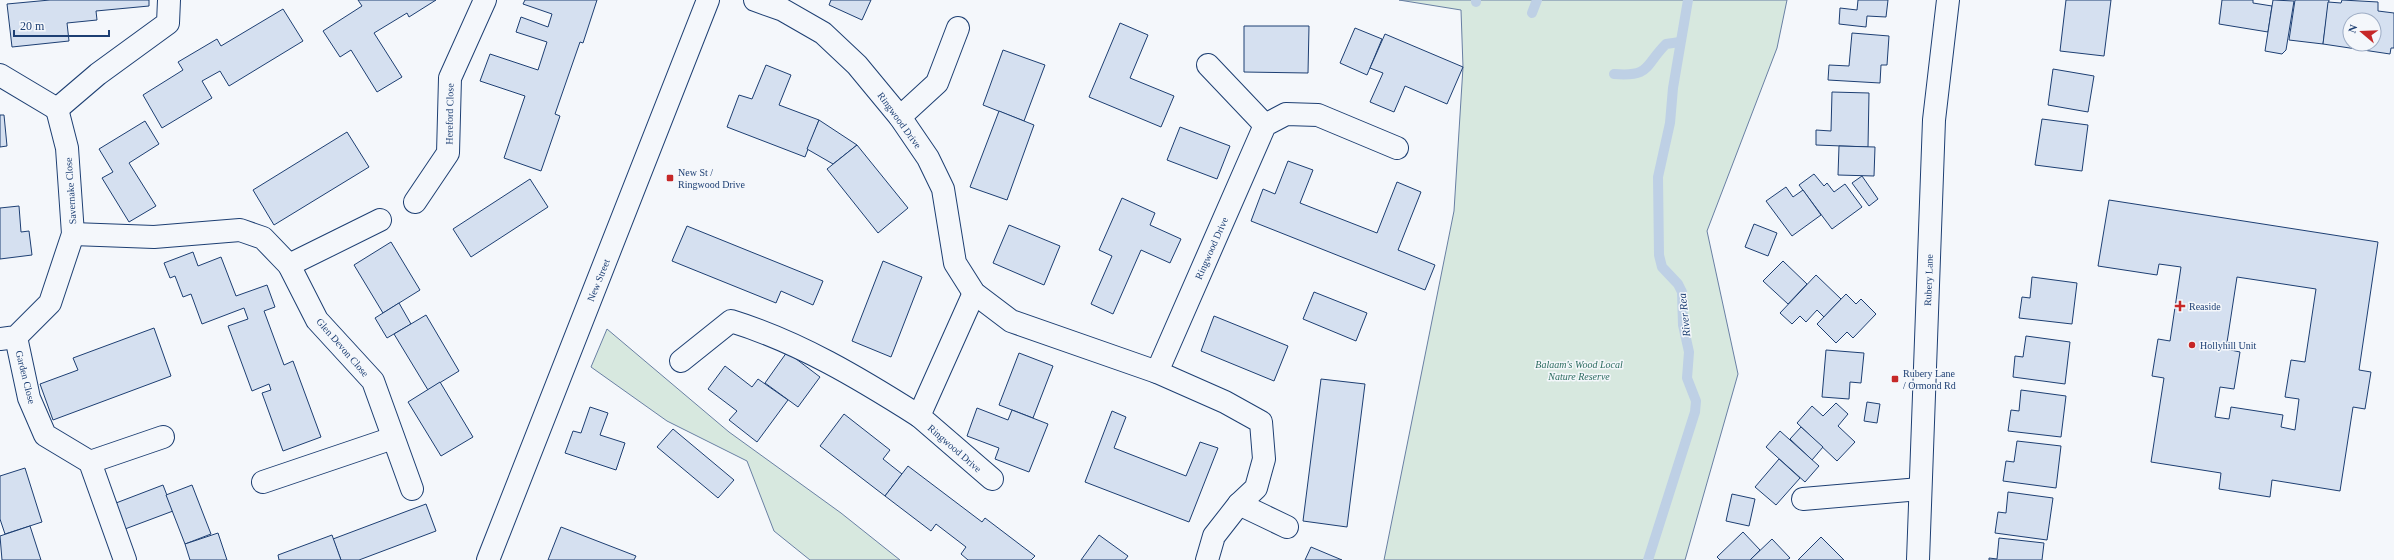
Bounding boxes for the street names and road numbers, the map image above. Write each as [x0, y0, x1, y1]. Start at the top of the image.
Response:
street label: Hereford Close [443, 83, 456, 145]
street label: Ringwood Drive [875, 90, 924, 151]
street label: Savernake Close [63, 157, 78, 225]
street label: Ringwood Drive [1193, 215, 1230, 281]
street label: Rubery Lane [1922, 253, 1935, 306]
street label: New Street [585, 257, 612, 303]
street label: Glen Devon Close [314, 316, 371, 379]
street label: Garden Close [14, 349, 38, 406]
street label: Ringwood Drive [926, 422, 984, 475]

